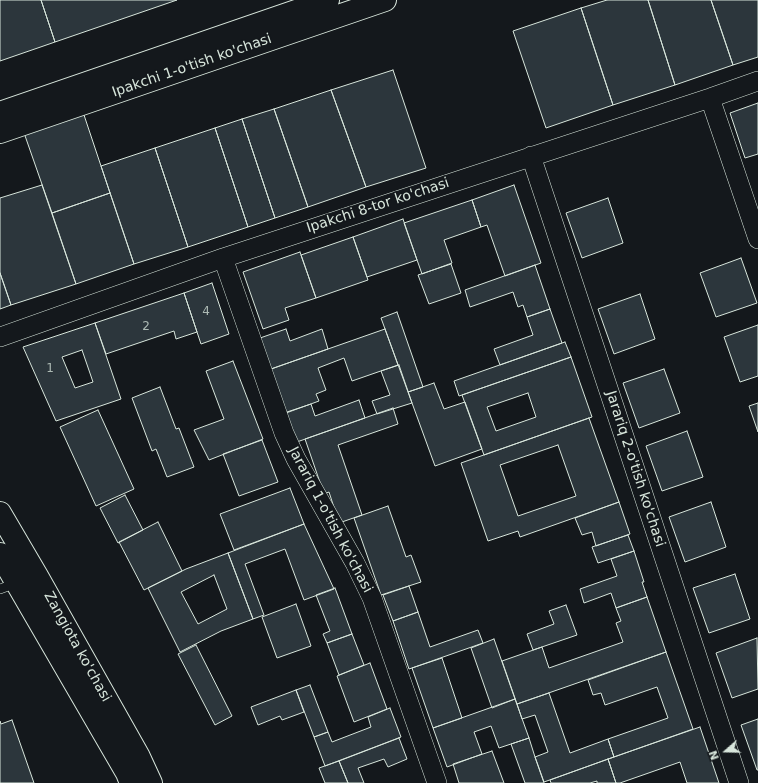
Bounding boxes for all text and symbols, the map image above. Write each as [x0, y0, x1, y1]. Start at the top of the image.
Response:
street label: Ipakchi 1-o'tish ko'chasi [110, 31, 274, 101]
street label: Ipakchi 8-tor ko'chasi [304, 175, 452, 237]
house number: 4 [202, 305, 210, 319]
house number: 2 [142, 320, 150, 334]
house number: 1 [46, 362, 54, 376]
street label: Jarariq 2-o'tish ko'chasi [602, 389, 668, 549]
street label: Jarariq 1-o'tish ko'chasi [284, 444, 376, 596]
street label: Zangiota ko'chasi [40, 589, 114, 705]
north arrow [706, 731, 746, 771]
text: N [707, 749, 722, 762]

